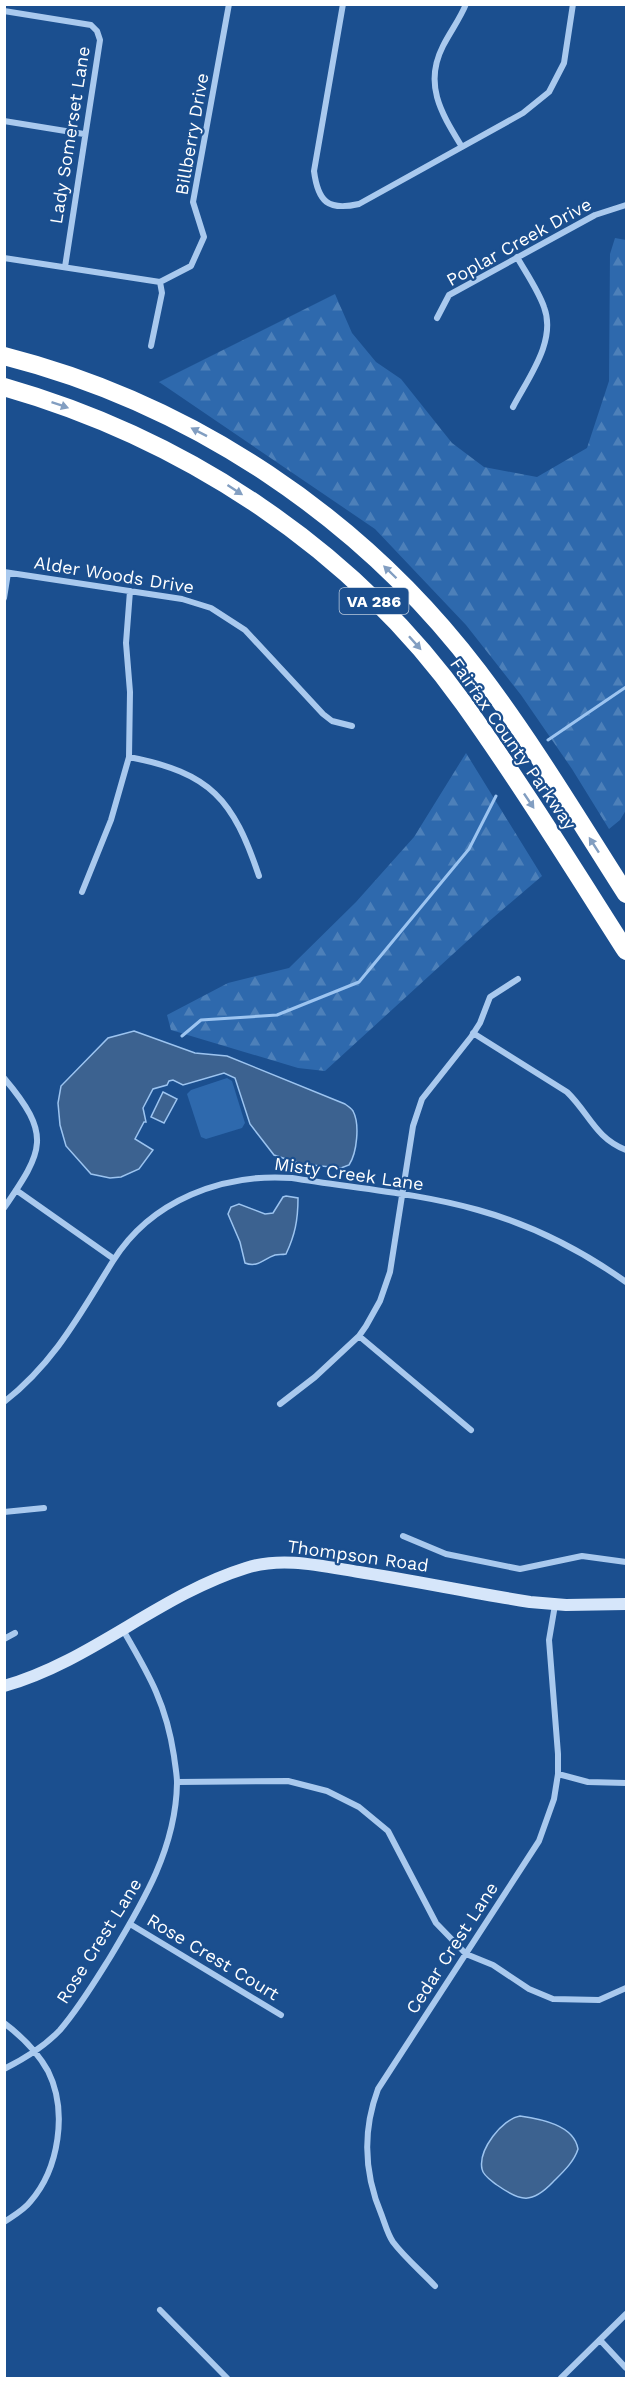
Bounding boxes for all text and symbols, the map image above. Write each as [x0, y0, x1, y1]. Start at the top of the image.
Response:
street label: Lady Somerset Lane [45, 44, 94, 225]
street label: Billberry Drive [170, 71, 213, 197]
street label: Poplar Creek Drive [443, 193, 595, 290]
one-way arrow [51, 400, 69, 410]
one-way arrow [190, 427, 207, 437]
one-way arrow [227, 484, 243, 495]
street label: Alder Woods Drive [33, 551, 196, 598]
one-way arrow [382, 565, 397, 579]
road number: VA 286 [340, 588, 409, 614]
one-way arrow [408, 636, 421, 651]
street label: Fairfax County Parkway [446, 654, 581, 834]
one-way arrow [523, 793, 534, 809]
one-way arrow [589, 836, 600, 853]
street label: Misty Creek Lane [273, 1153, 425, 1194]
street label: Thompson Road [286, 1535, 430, 1576]
street label: Rose Crest Lane [52, 1874, 146, 2007]
street label: Cedar Crest Lane [401, 1878, 502, 2017]
street label: Rose Crest Court [144, 1909, 283, 2004]

